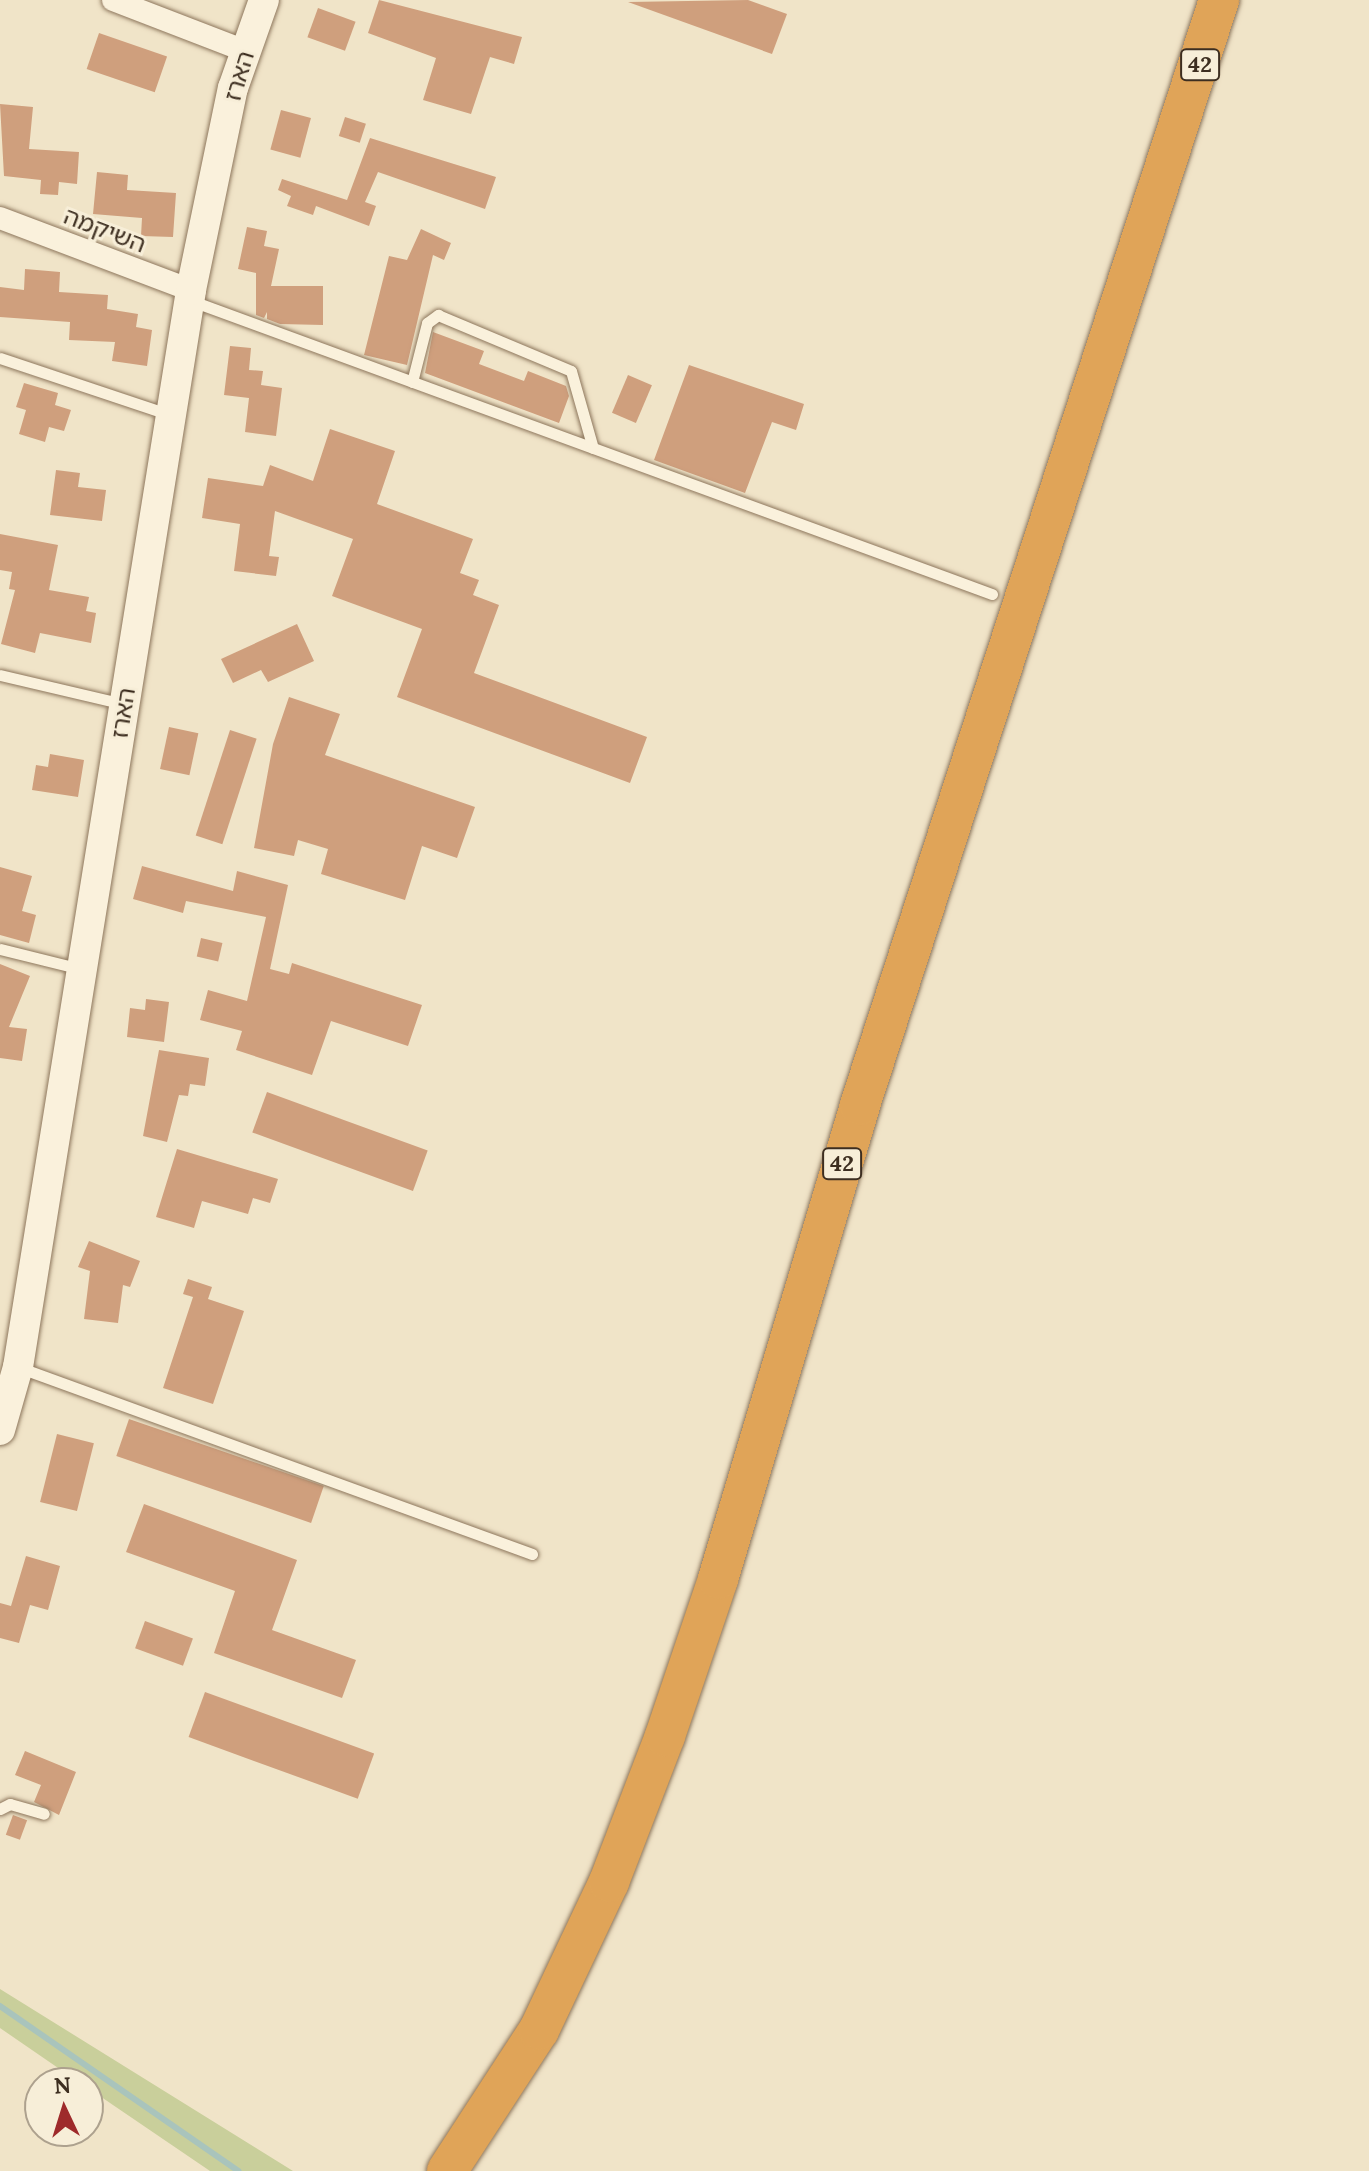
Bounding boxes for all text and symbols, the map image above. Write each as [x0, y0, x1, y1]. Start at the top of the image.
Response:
road number: 42 [1180, 47, 1220, 83]
street label: הארז [218, 48, 260, 104]
street label: השיקמה [60, 201, 150, 259]
street label: הארז [105, 686, 141, 740]
road number: 42 [822, 1146, 862, 1182]
north arrow [24, 2067, 104, 2147]
text: N [53, 2070, 72, 2100]

